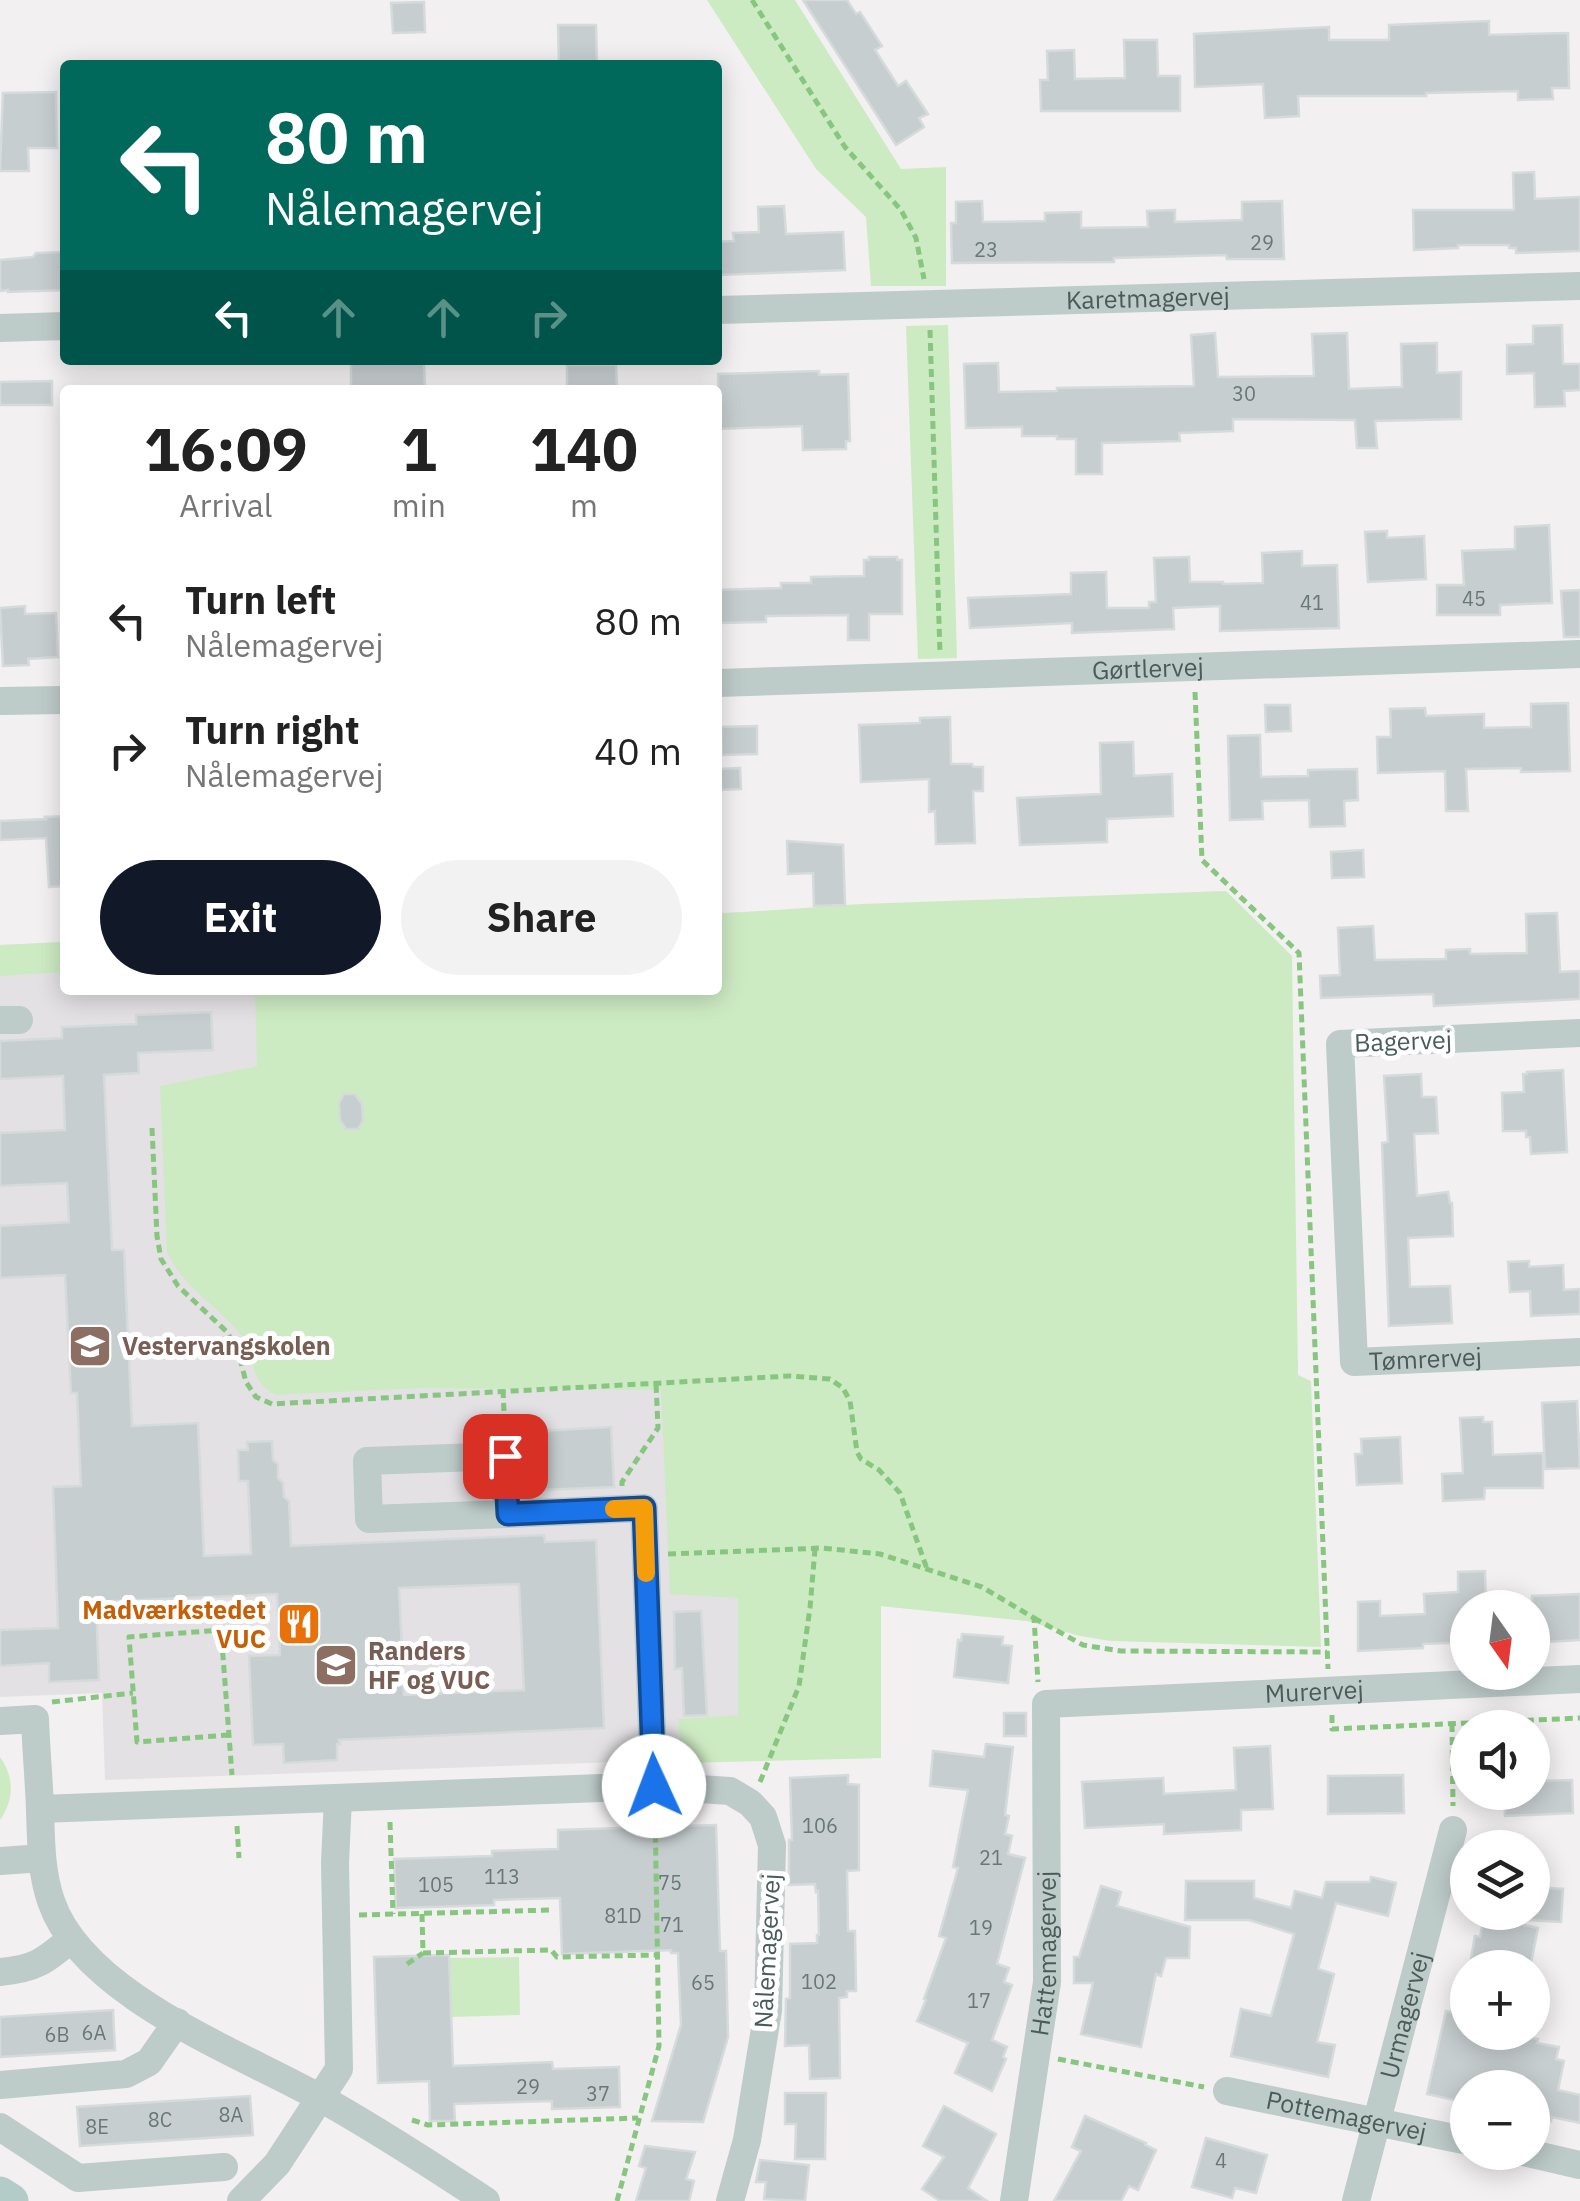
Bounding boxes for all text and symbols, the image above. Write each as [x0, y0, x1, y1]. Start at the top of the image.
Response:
text: 80 m [265, 91, 428, 182]
icon: left [100, 100, 230, 230]
text: Nålemagervej [265, 179, 544, 237]
house number: 29 [1250, 229, 1274, 256]
house number: 23 [974, 236, 998, 263]
street label: Karetmagervej [1065, 279, 1230, 316]
icon: left [206, 290, 261, 345]
icon: ahead [311, 290, 366, 345]
icon: ahead [416, 290, 471, 345]
icon: right [521, 290, 576, 345]
house number: 30 [1232, 380, 1256, 407]
text: 16:09 [144, 409, 308, 488]
text: 1 [401, 409, 437, 488]
text: 140 [530, 409, 638, 488]
text: Arrival [179, 484, 273, 526]
text: min [392, 484, 446, 526]
text: m [570, 484, 598, 526]
text: Turn left [185, 575, 336, 624]
house number: 45 [1462, 585, 1486, 612]
house number: 41 [1300, 589, 1324, 616]
icon: left [100, 593, 155, 648]
text: 80 m [594, 596, 682, 645]
text: Nålemagervej [185, 624, 383, 666]
street label: Gørtlervej [1091, 650, 1204, 686]
text: Turn right [185, 705, 360, 754]
icon: right [100, 723, 155, 778]
text: 40 m [594, 726, 682, 775]
text: Nålemagervej [185, 754, 383, 796]
button: Exit [100, 860, 381, 975]
button: Share [401, 860, 682, 975]
street label: Bagervej [1353, 1022, 1453, 1059]
school or university icon: Vestervangskolen [67, 1323, 113, 1369]
place label: Vestervangskolen [122, 1329, 331, 1362]
street label: Tømrervej [1368, 1339, 1483, 1377]
pin [463, 1414, 548, 1499]
icon: arrive [478, 1429, 533, 1484]
north arrow [1450, 1590, 1550, 1690]
map controls [1450, 1590, 1550, 2170]
place label: Madværkstedet VUC [82, 1593, 266, 1655]
restaurant icon: Madværkstedet VUC [276, 1601, 322, 1647]
place label: Randers HF og VUC [368, 1634, 490, 1696]
school or university icon: Randers HF og VUC [313, 1642, 359, 1688]
street label: Murervej [1264, 1672, 1364, 1710]
button: sound [1450, 1710, 1550, 1810]
position arrow [602, 1734, 706, 1838]
house number: 106 [802, 1812, 838, 1839]
button: layers [1450, 1830, 1550, 1930]
house number: 21 [979, 1844, 1003, 1871]
house number: 113 [484, 1863, 520, 1890]
house number: 75 [658, 1869, 682, 1896]
house number: 105 [418, 1871, 454, 1898]
street label: Hattemagervej [1022, 1871, 1063, 2038]
street label: Nålemagervej [746, 1873, 787, 2029]
house number: 81D [604, 1902, 642, 1929]
house number: 71 [660, 1911, 684, 1938]
house number: 19 [969, 1914, 993, 1941]
street label: Urmagervej [1372, 1948, 1436, 2082]
button: + [1450, 1950, 1550, 2050]
house number: 102 [801, 1968, 837, 1995]
house number: 65 [691, 1969, 715, 1996]
house number: 17 [967, 1987, 991, 2014]
house number: 6A [82, 2019, 107, 2046]
house number: 6B [44, 2021, 70, 2048]
button: − [1450, 2070, 1550, 2170]
house number: 29 [516, 2073, 540, 2100]
house number: 37 [586, 2080, 610, 2107]
street label: Pottemagervej [1263, 2083, 1430, 2148]
house number: 8A [219, 2101, 244, 2128]
house number: 8C [148, 2106, 172, 2133]
house number: 8E [85, 2113, 109, 2140]
house number: 4 [1215, 2147, 1227, 2174]

